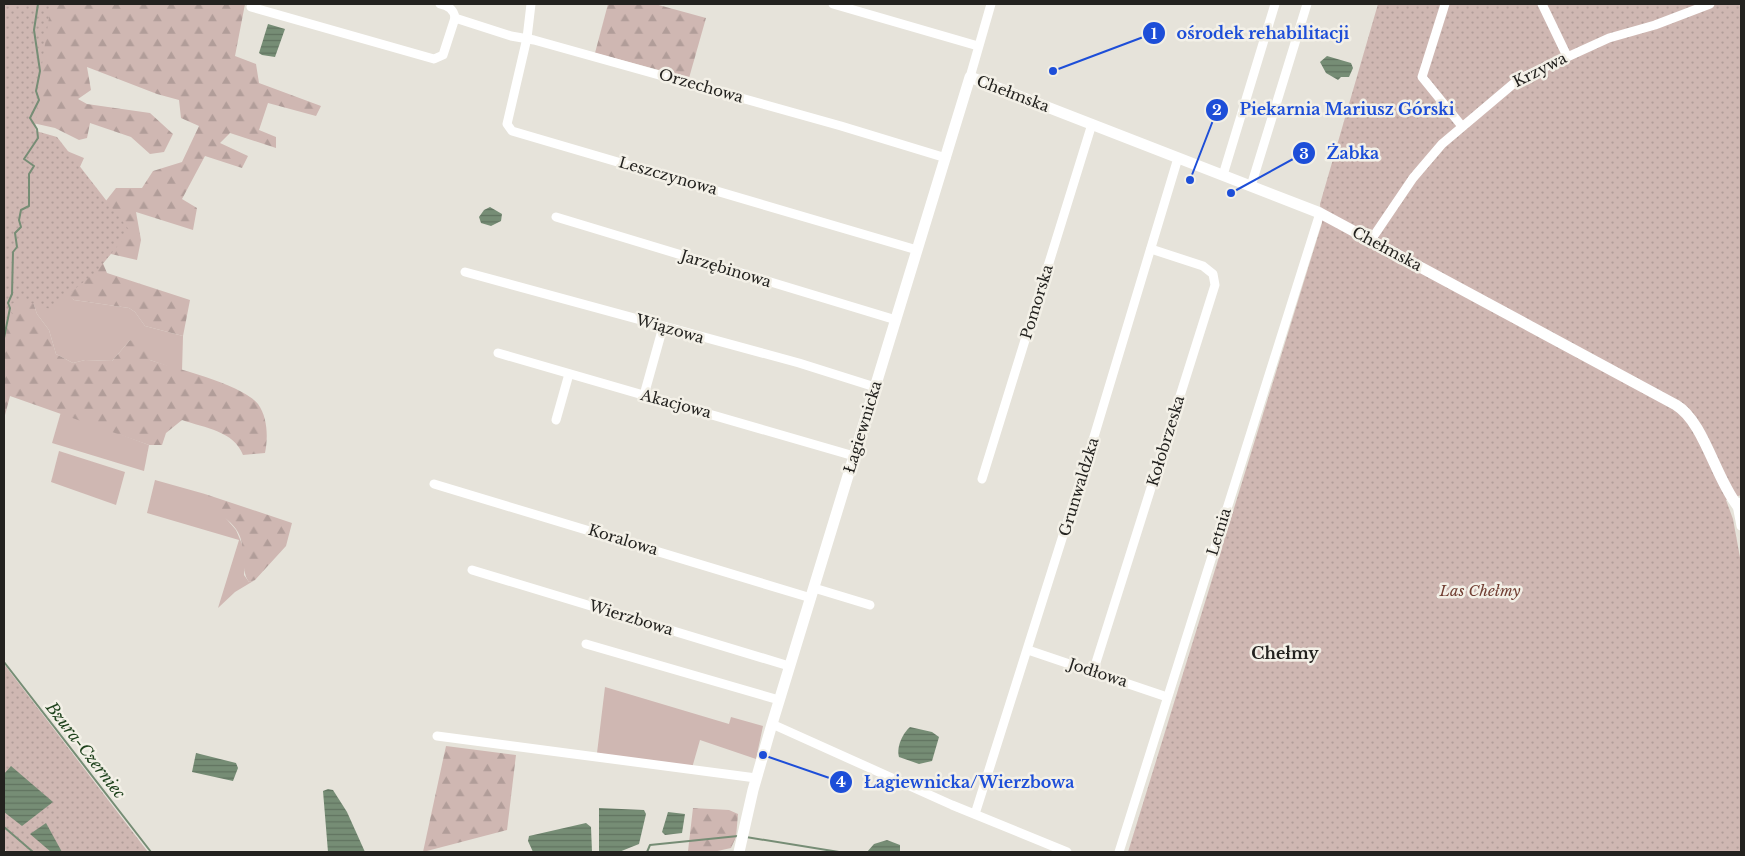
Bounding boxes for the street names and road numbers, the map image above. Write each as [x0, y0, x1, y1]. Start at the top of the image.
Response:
street label: Krzywa [1510, 48, 1570, 91]
street label: Orzechowa [657, 64, 746, 107]
street label: Chełmska [974, 71, 1053, 116]
street label: Leszczynowa [617, 152, 720, 199]
street label: Chełmska [1349, 222, 1426, 275]
street label: Jarzębinowa [677, 245, 774, 291]
street label: Pomorska [1016, 262, 1057, 341]
street label: Wiązowa [633, 309, 707, 347]
street label: Łagiewnicka [839, 378, 886, 475]
street label: Akacjowa [638, 385, 714, 422]
street label: Kołobrzeska [1143, 392, 1189, 489]
street label: Grunwaldzka [1055, 435, 1103, 538]
street label: Letnia [1202, 505, 1235, 558]
street label: Koralowa [586, 520, 661, 559]
street label: Wierzbowa [586, 595, 676, 640]
street label: Jodłowa [1064, 653, 1131, 691]

